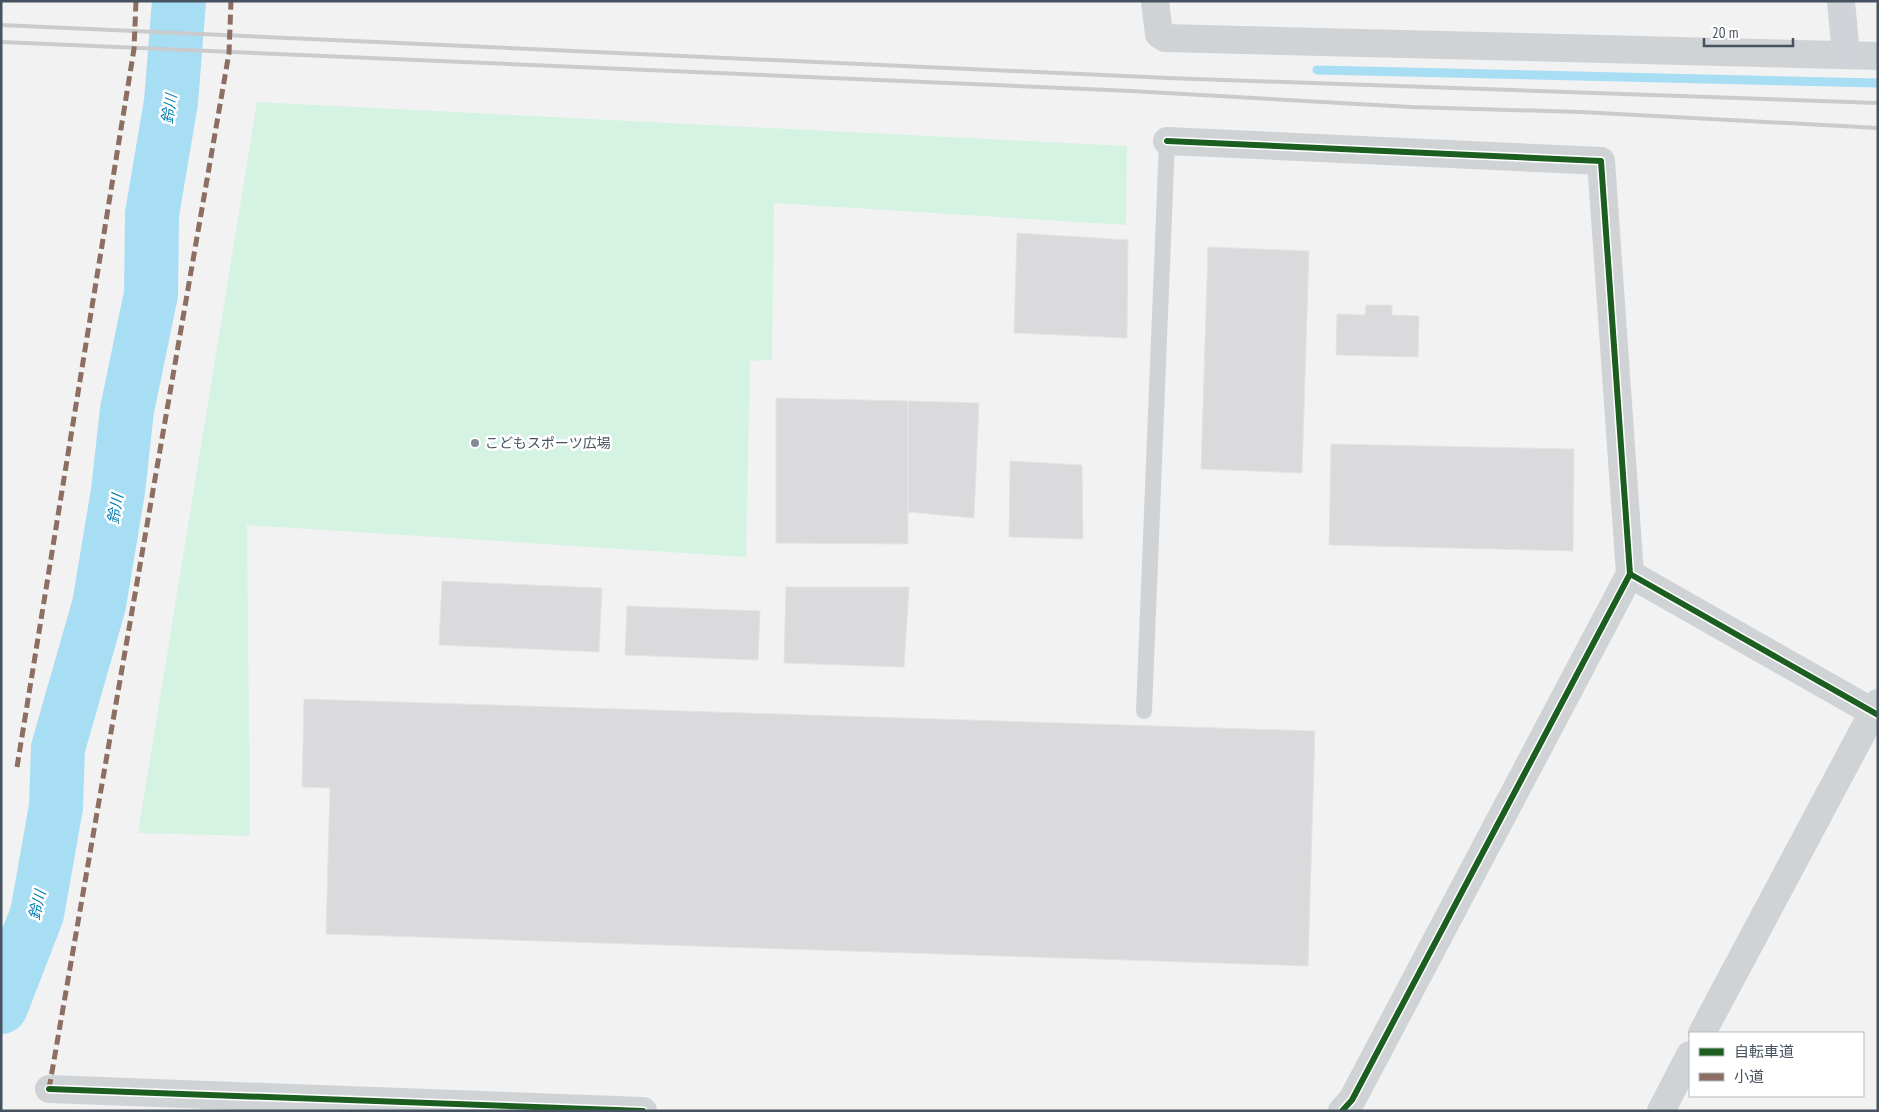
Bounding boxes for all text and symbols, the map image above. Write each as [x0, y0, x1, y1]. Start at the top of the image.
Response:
scale bar [1704, 15, 1793, 47]
text: 20 m [1712, 23, 1738, 42]
water label: 鈴川 [158, 91, 181, 125]
place label: こどもスポーツ広場 [485, 434, 611, 452]
marker: こどもスポーツ広場 [469, 437, 481, 449]
water label: 鈴川 [103, 491, 127, 525]
water label: 鈴川 [24, 886, 50, 922]
legend [1689, 1032, 1864, 1097]
text: 自転車道 [1734, 1042, 1794, 1061]
text: 小道 [1734, 1067, 1764, 1086]

